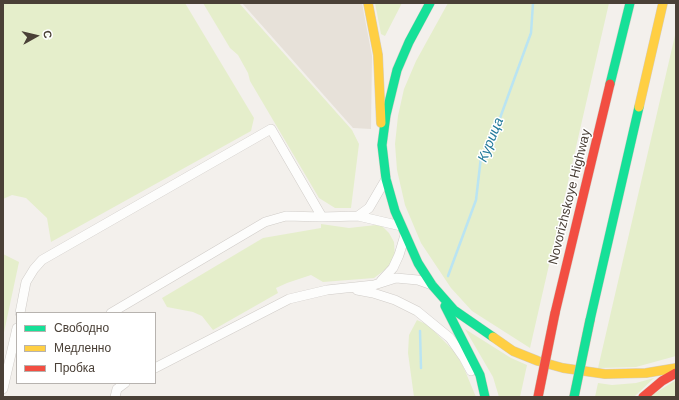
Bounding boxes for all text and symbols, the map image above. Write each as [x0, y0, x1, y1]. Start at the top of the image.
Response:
north arrow [16, 16, 56, 56]
text: С [41, 30, 54, 39]
water label: Курица [474, 115, 508, 165]
street label: Novorizhskoye Highway [546, 128, 594, 266]
legend [16, 312, 156, 384]
text: Свободно [54, 321, 109, 335]
text: Медленно [54, 341, 111, 355]
text: Пробка [54, 361, 95, 375]

